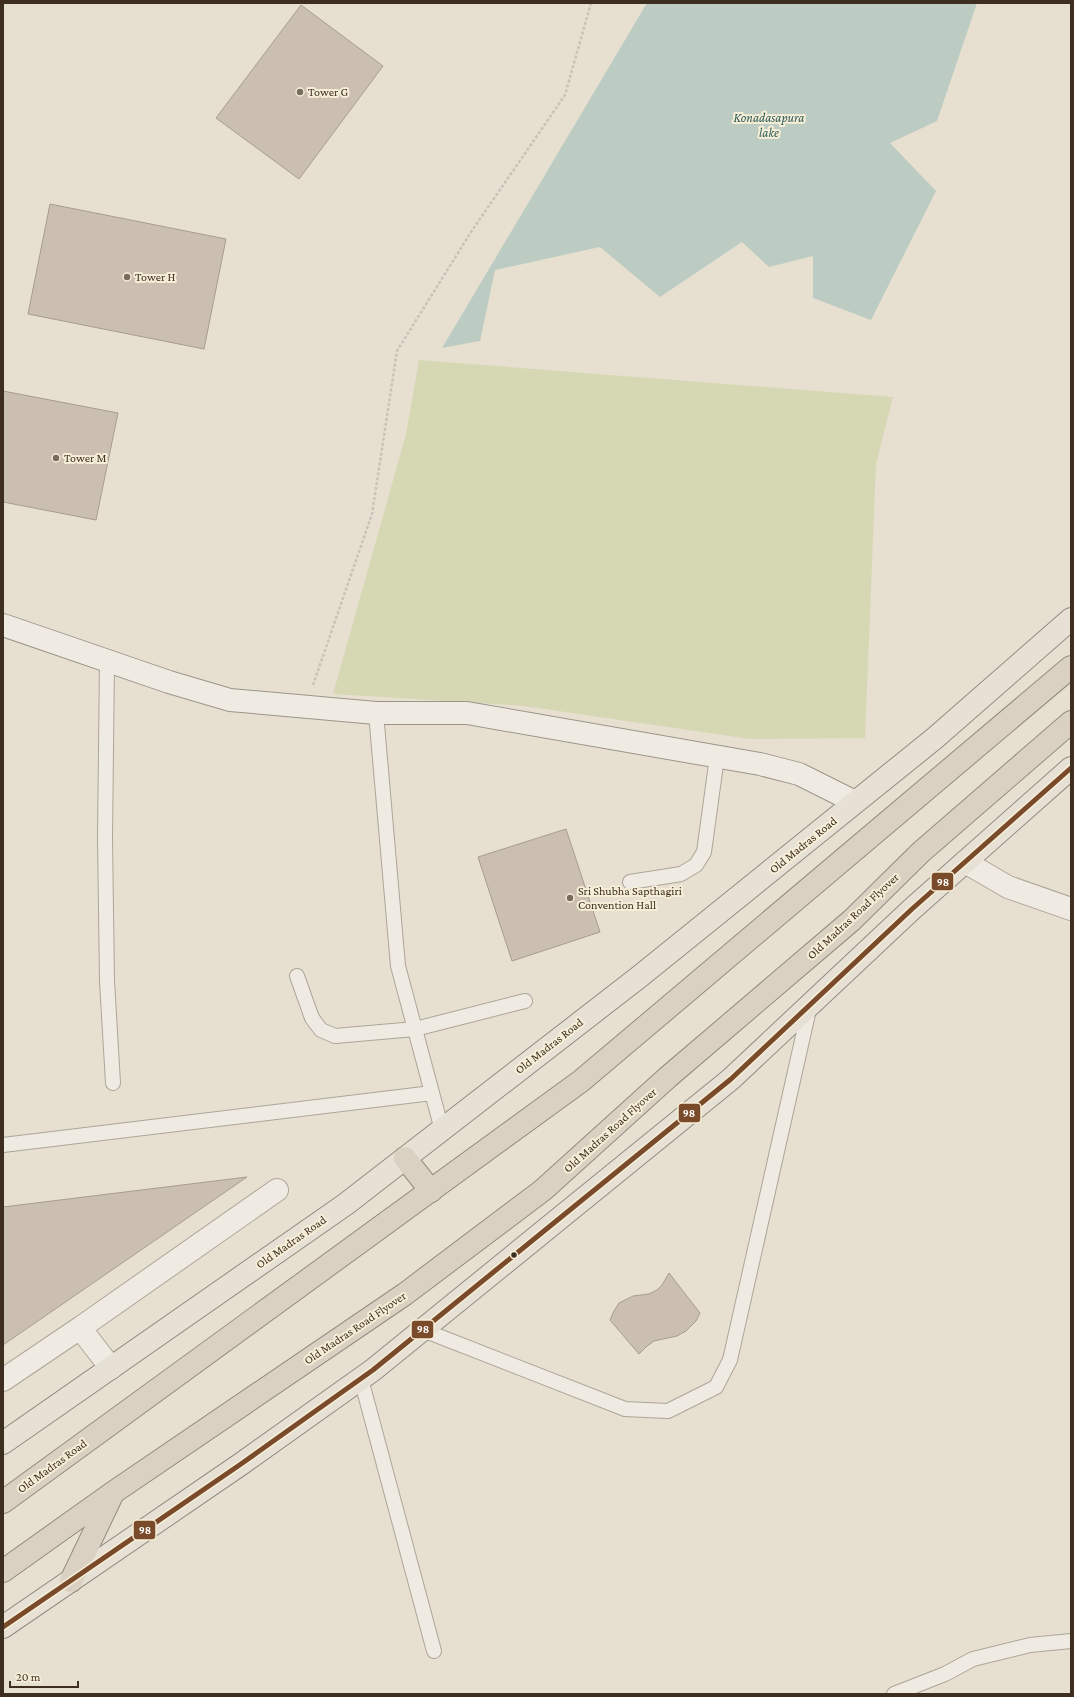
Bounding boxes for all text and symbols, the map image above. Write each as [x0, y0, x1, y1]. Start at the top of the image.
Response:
place label: Tower G [308, 85, 348, 99]
marker: Tower G [295, 87, 305, 97]
water label: Konadasapura lake [734, 110, 804, 140]
place label: Tower H [135, 270, 175, 284]
marker: Tower H [122, 272, 132, 282]
place label: Tower M [64, 451, 106, 465]
marker: Tower M [51, 453, 61, 463]
street label: Old Madras Road [767, 813, 840, 876]
street label: Old Madras Road Flyover [804, 869, 902, 962]
line badge: 98 [931, 872, 954, 891]
text: 98 [937, 876, 949, 888]
place label: Sri Shubha Sapthagiri Convention Hall [578, 884, 682, 912]
marker: Sri Shubha Sapthagiri Convention Hall [565, 893, 575, 903]
street label: Old Madras Road [512, 1015, 586, 1077]
street label: Old Madras Road Flyover [561, 1084, 660, 1175]
line badge: 98 [678, 1103, 701, 1123]
text: 98 [683, 1107, 695, 1119]
street label: Old Madras Road [253, 1212, 329, 1271]
unlabelled marker [509, 1250, 519, 1260]
street label: Old Madras Road Flyover [301, 1288, 409, 1367]
line badge: 98 [411, 1320, 434, 1339]
text: 98 [417, 1323, 429, 1335]
street label: Old Madras Road [15, 1436, 90, 1496]
line badge: 98 [133, 1520, 156, 1540]
text: 98 [139, 1524, 151, 1536]
scale bar [10, 1663, 78, 1689]
text: 20 m [16, 1670, 41, 1684]

